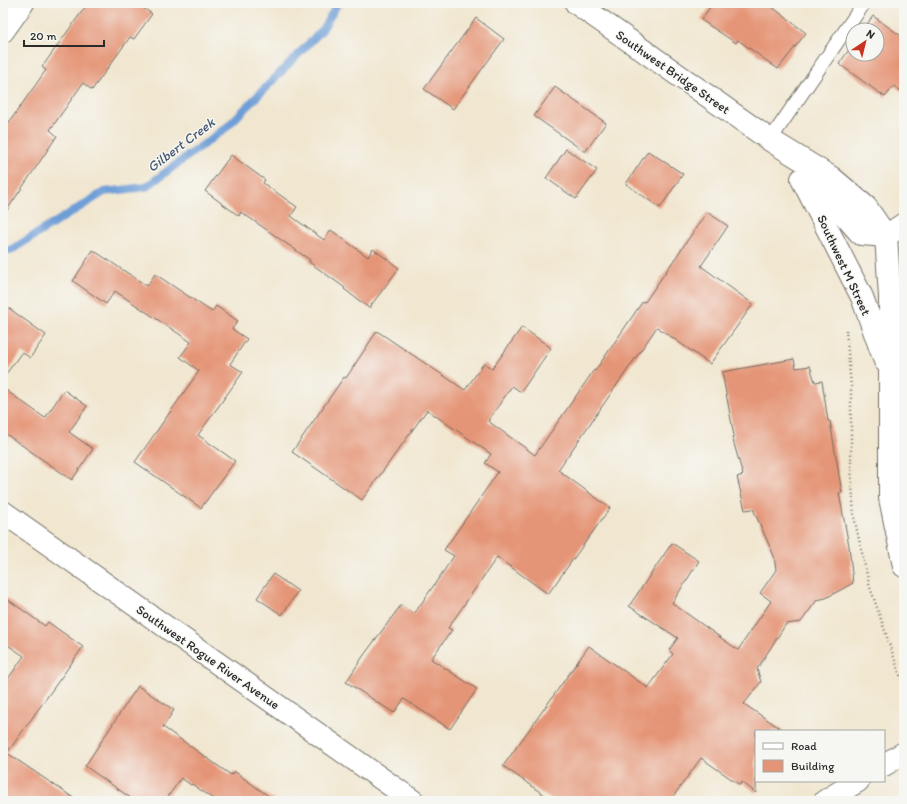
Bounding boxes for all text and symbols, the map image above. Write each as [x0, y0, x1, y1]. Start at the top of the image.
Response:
scale bar [24, 22, 104, 48]
north arrow [845, 22, 885, 62]
street label: Southwest Bridge Street [613, 27, 733, 117]
text: N [864, 27, 877, 42]
text: 20 m [30, 29, 57, 43]
water label: Gilbert Creek [144, 114, 219, 176]
street label: Southwest M Street [814, 212, 874, 318]
street label: Southwest Rogue River Avenue [133, 602, 283, 712]
legend [755, 730, 885, 782]
text: Road [791, 739, 817, 753]
text: Building [791, 759, 835, 773]

